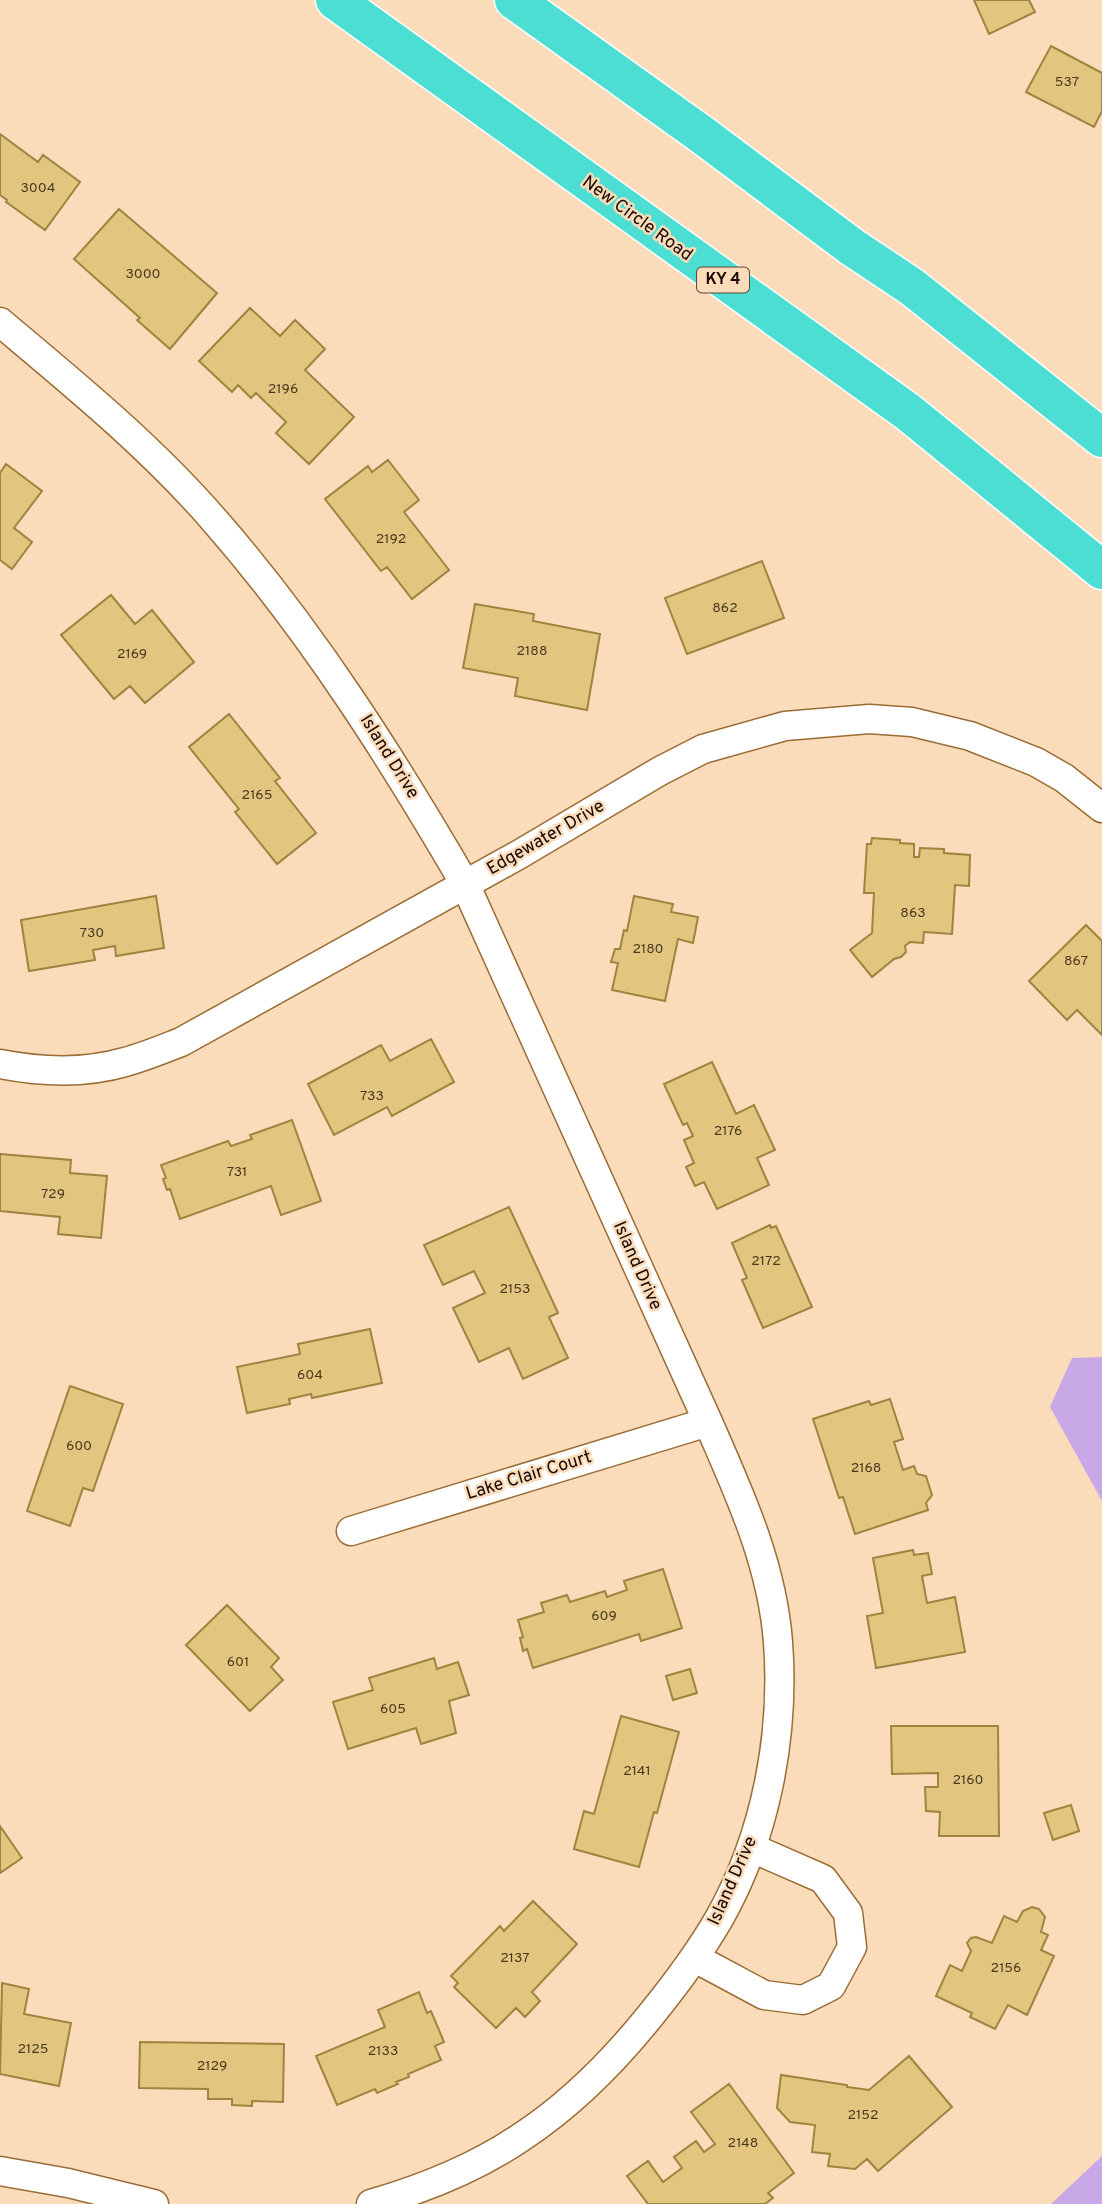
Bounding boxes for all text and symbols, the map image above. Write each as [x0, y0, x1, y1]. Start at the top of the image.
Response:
house number: 537 [1055, 74, 1079, 91]
street label: New Circle Road [577, 171, 697, 267]
house number: 3004 [21, 180, 55, 197]
house number: 3000 [125, 266, 161, 283]
road number: KY 4 [697, 268, 749, 292]
house number: 2196 [268, 381, 298, 398]
house number: 2192 [376, 531, 406, 548]
house number: 862 [712, 600, 738, 617]
house number: 2188 [517, 643, 547, 660]
house number: 2169 [117, 646, 147, 663]
street label: Island Drive [354, 711, 424, 803]
house number: 2165 [242, 787, 272, 804]
street label: Edgewater Drive [483, 795, 609, 881]
house number: 863 [900, 905, 926, 922]
house number: 730 [80, 925, 104, 942]
house number: 2180 [632, 941, 664, 958]
house number: 867 [1064, 953, 1088, 970]
house number: 733 [360, 1088, 384, 1105]
house number: 2176 [714, 1123, 742, 1140]
house number: 731 [227, 1164, 247, 1181]
house number: 729 [41, 1186, 65, 1203]
street label: Island Drive [607, 1218, 667, 1314]
house number: 2172 [751, 1253, 781, 1270]
house number: 2153 [500, 1281, 530, 1298]
house number: 604 [297, 1367, 323, 1384]
house number: 600 [66, 1438, 92, 1455]
street label: Lake Clair Court [463, 1446, 595, 1506]
house number: 2168 [851, 1460, 881, 1477]
house number: 609 [591, 1608, 617, 1625]
house number: 601 [227, 1654, 249, 1671]
house number: 605 [380, 1701, 406, 1718]
house number: 2141 [623, 1763, 651, 1780]
house number: 2160 [952, 1772, 984, 1789]
street label: Island Drive [703, 1833, 763, 1929]
house number: 2137 [500, 1950, 530, 1967]
house number: 2156 [991, 1960, 1021, 1977]
house number: 2125 [17, 2041, 49, 2058]
house number: 2133 [368, 2043, 398, 2060]
house number: 2129 [197, 2058, 227, 2075]
house number: 2152 [848, 2107, 878, 2124]
house number: 2148 [728, 2135, 758, 2152]

